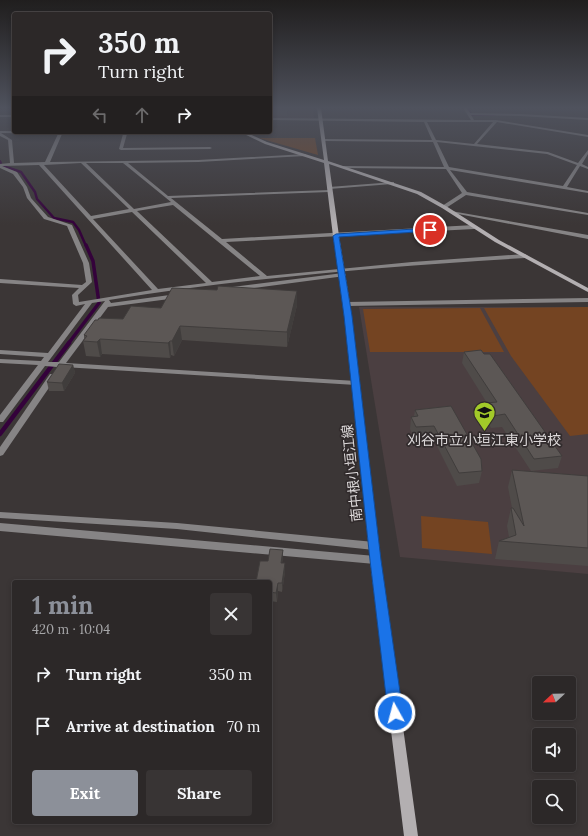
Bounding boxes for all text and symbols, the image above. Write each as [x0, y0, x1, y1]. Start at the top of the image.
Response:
text: 350 m [98, 25, 180, 61]
icon: right [32, 28, 84, 80]
text: Turn right [98, 60, 184, 83]
icon: left [89, 104, 111, 126]
icon: ahead [131, 104, 153, 126]
icon: right [173, 104, 195, 126]
pin [413, 213, 447, 247]
icon: arrive [419, 219, 441, 241]
school or university icon: 刈谷市立小垣江東小学校 [471, 399, 497, 432]
street label: 南中根小垣江線 [338, 423, 366, 523]
place label: 刈谷市立小垣江東小学校 [407, 431, 561, 449]
text: 1 min [32, 590, 93, 621]
button: close [210, 593, 252, 635]
text: 420 m · 10:04 [32, 621, 110, 638]
icon: right [32, 663, 54, 685]
text: Turn right [66, 665, 142, 684]
text: 350 m [209, 665, 252, 684]
north arrow [532, 676, 576, 720]
map controls [532, 676, 576, 824]
position arrow [374, 692, 416, 734]
icon: arrive [32, 715, 54, 737]
text: Arrive at destination [66, 717, 215, 736]
text: 70 m [227, 717, 261, 736]
button: sound [532, 728, 576, 772]
button: Exit [32, 770, 138, 816]
button: Share [146, 770, 252, 816]
button: search [532, 780, 576, 824]

